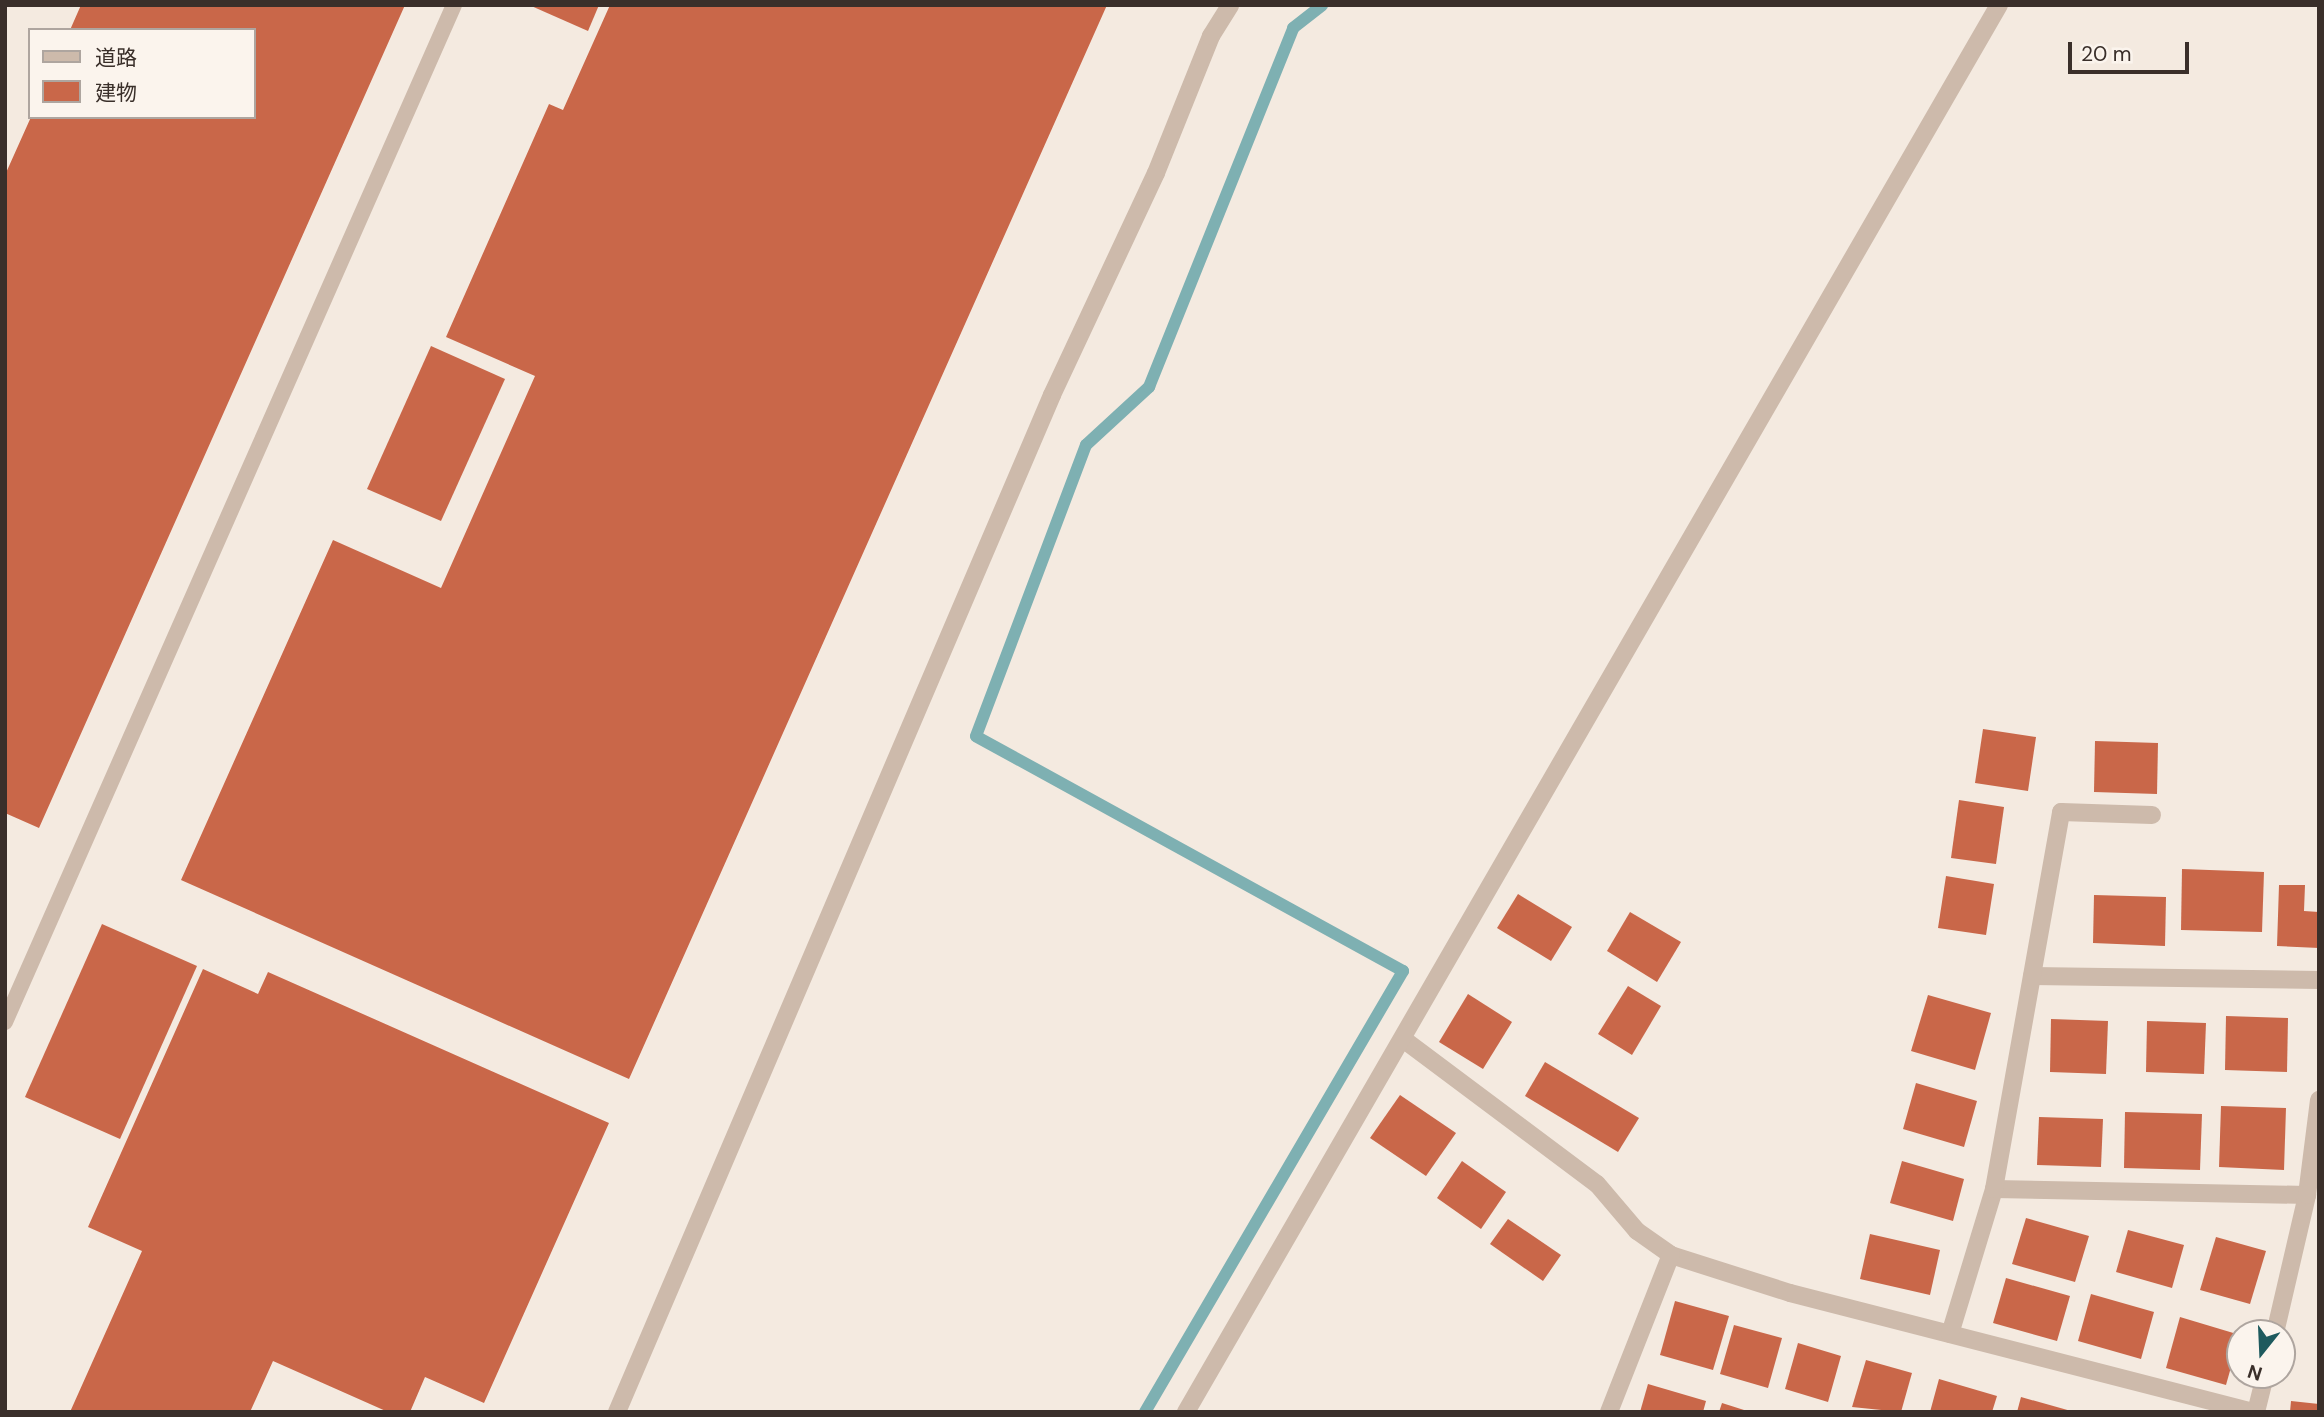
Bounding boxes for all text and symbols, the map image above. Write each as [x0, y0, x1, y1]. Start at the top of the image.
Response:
legend [28, 28, 256, 119]
scale bar [2072, 28, 2193, 72]
text: 20 m [2081, 40, 2132, 68]
text: 道路 [95, 44, 137, 72]
text: 建物 [95, 79, 137, 107]
north arrow [2226, 1319, 2296, 1389]
text: N [2245, 1359, 2265, 1387]

